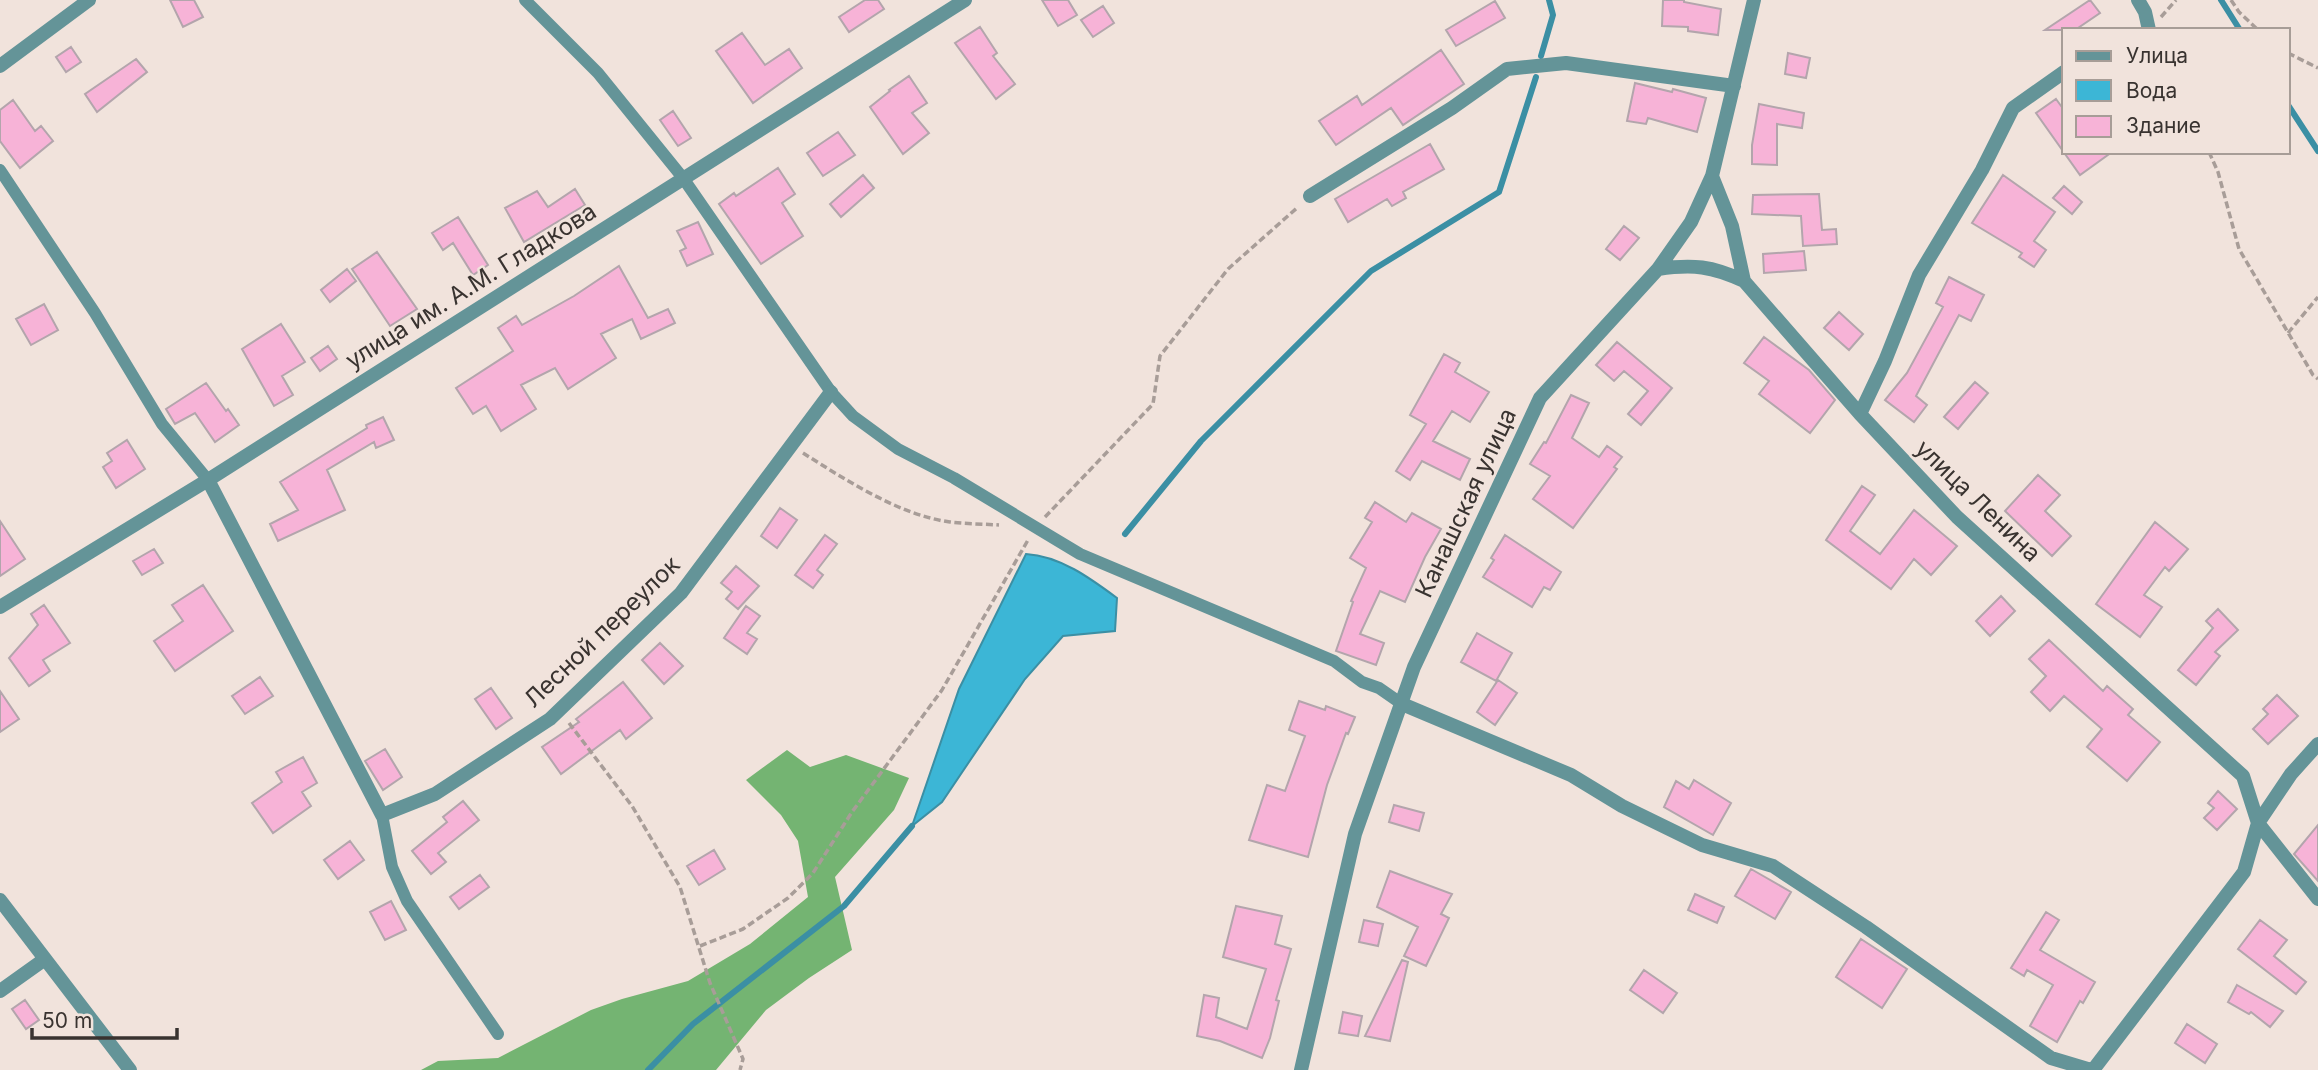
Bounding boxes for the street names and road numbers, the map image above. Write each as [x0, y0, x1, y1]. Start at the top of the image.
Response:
street label: улица им. А.М. Гладкова [340, 196, 601, 375]
street label: Канашская улица [1409, 404, 1522, 602]
street label: улица Ленина [1910, 434, 2047, 568]
street label: Лесной переулок [518, 550, 685, 713]

